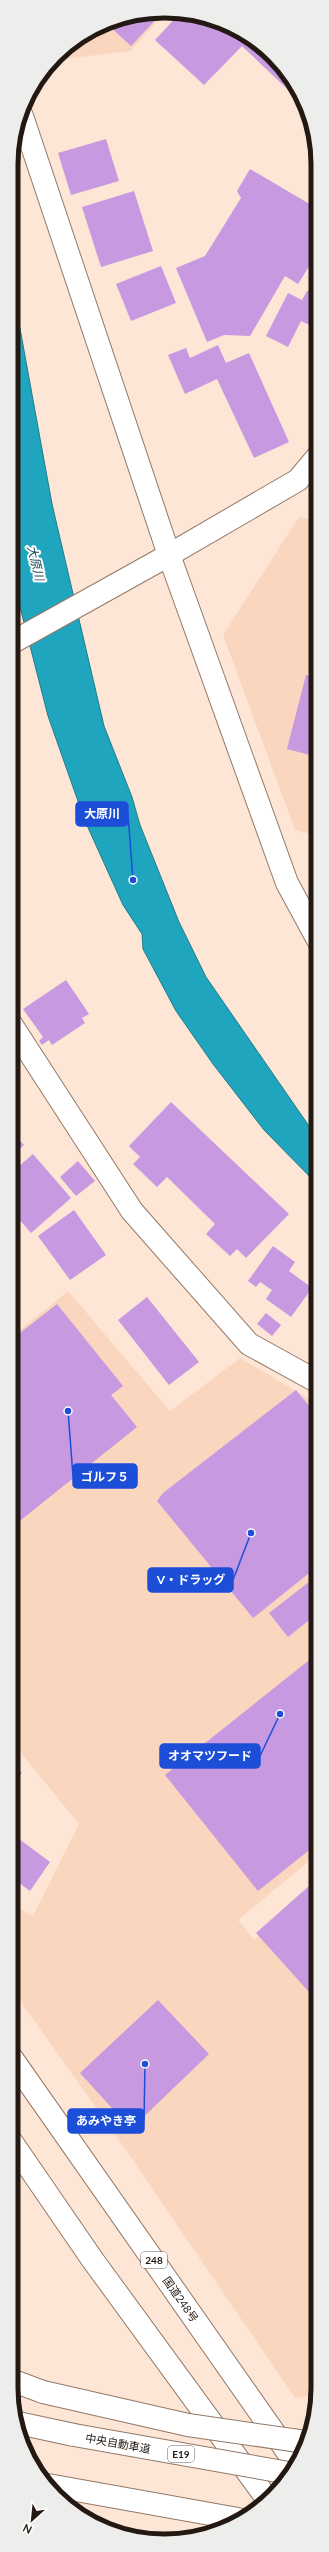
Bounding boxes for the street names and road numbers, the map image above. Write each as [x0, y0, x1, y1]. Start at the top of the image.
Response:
road number: 248 [141, 2252, 167, 2268]
street label: 国道248号 [161, 2274, 201, 2324]
street label: 中央自動車道 [84, 2431, 152, 2455]
road number: E19 [168, 2446, 194, 2462]

